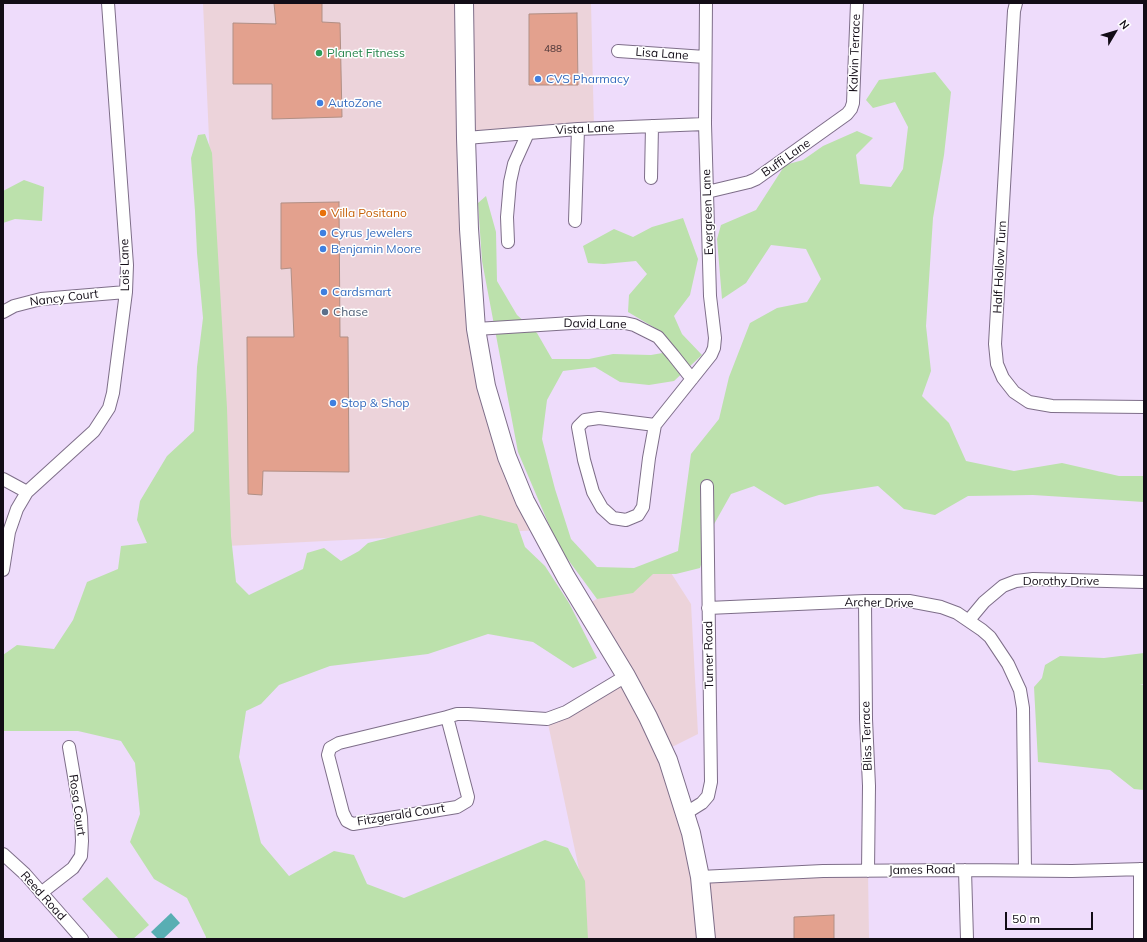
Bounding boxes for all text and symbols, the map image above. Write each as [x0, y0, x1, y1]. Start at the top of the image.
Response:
north arrow [1095, 12, 1135, 52]
street label: Kalvin Terrace [846, 14, 864, 92]
text: N [1116, 17, 1133, 32]
house number: 488 [544, 43, 562, 55]
street label: Lisa Lane [635, 45, 689, 63]
place label: Planet Fitness [327, 46, 405, 60]
marker: Planet Fitness [314, 48, 324, 58]
place label: CVS Pharmacy [546, 72, 629, 86]
marker: CVS Pharmacy [533, 74, 543, 84]
place label: AutoZone [328, 96, 382, 110]
marker: AutoZone [315, 98, 325, 108]
street label: Vista Lane [555, 120, 615, 138]
street label: Buffi Lane [759, 136, 813, 180]
street label: Evergreen Lane [699, 169, 717, 255]
place label: Villa Positano [331, 206, 407, 220]
marker: Villa Positano [318, 208, 328, 218]
street label: Half Hollow Turn [990, 220, 1010, 314]
place label: Cyrus Jewelers [331, 226, 413, 240]
marker: Cyrus Jewelers [318, 228, 328, 238]
street label: Lois Lane [117, 239, 133, 291]
place label: Benjamin Moore [331, 242, 421, 256]
marker: Benjamin Moore [318, 244, 328, 254]
place label: Cardsmart [332, 285, 391, 299]
street label: Nancy Court [29, 287, 99, 309]
marker: Cardsmart [319, 287, 329, 297]
place label: Chase [333, 305, 368, 319]
marker: Chase [320, 307, 330, 317]
street label: David Lane [563, 316, 627, 332]
place label: Stop & Shop [341, 396, 410, 410]
marker: Stop & Shop [328, 398, 338, 408]
street label: Dorothy Drive [1023, 574, 1099, 588]
street label: Archer Drive [844, 595, 914, 611]
street label: Turner Road [701, 621, 717, 689]
street label: Bliss Terrace [859, 701, 875, 771]
street label: Rosa Court [66, 773, 88, 837]
street label: Fitzgerald Court [356, 801, 446, 829]
street label: James Road [889, 862, 955, 878]
street label: Reed Road [17, 869, 69, 923]
scale bar [1007, 904, 1095, 930]
text: 50 m [1012, 911, 1040, 926]

